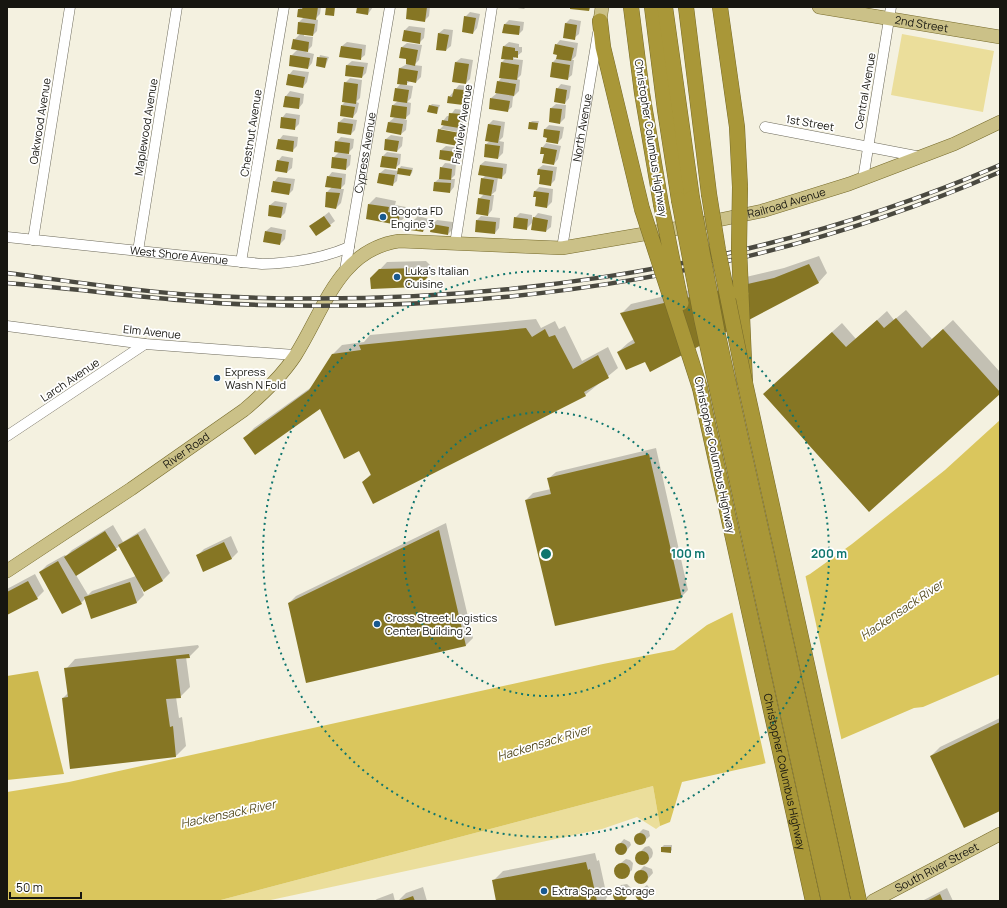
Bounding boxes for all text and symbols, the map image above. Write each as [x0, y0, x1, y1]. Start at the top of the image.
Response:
street label: 2nd Street [894, 12, 949, 35]
street label: Central Avenue [850, 51, 879, 130]
street label: Christopher Columbus Highway [632, 58, 671, 218]
street label: Oakwood Avenue [25, 76, 54, 165]
street label: Maplewood Avenue [130, 77, 161, 177]
street label: Fairview Avenue [448, 82, 475, 165]
street label: Chestnut Avenue [236, 88, 265, 178]
street label: North Avenue [569, 92, 595, 163]
street label: Cypress Avenue [350, 110, 379, 194]
street label: 1st Street [785, 111, 836, 134]
street label: Railroad Avenue [746, 184, 828, 221]
place label: Bogota FD Engine 3 [391, 203, 443, 231]
marker: Bogota FD Engine 3 [378, 212, 388, 222]
street label: West Shore Avenue [129, 242, 229, 267]
place label: Luka's Italian Cuisine [405, 263, 469, 291]
marker: Luka's Italian Cuisine [392, 272, 402, 282]
street label: Elm Avenue [122, 321, 182, 342]
street label: Larch Avenue [37, 354, 103, 405]
place label: Express Wash N Fold [225, 364, 286, 392]
marker: Express Wash N Fold [212, 373, 222, 383]
street label: Christopher Columbus Highway [692, 375, 739, 535]
street label: River Road [160, 429, 212, 472]
text: 100 m [671, 545, 705, 562]
text: 200 m [811, 545, 847, 562]
centre of rings [539, 547, 553, 561]
water label: Hackensack River [857, 575, 948, 644]
place label: Cross Street Logistics Center Building 2 [385, 610, 497, 638]
marker: Cross Street Logistics Center Building 2 [372, 619, 382, 629]
street label: Christopher Columbus Highway [761, 692, 810, 852]
water label: Hackensack River [495, 720, 594, 765]
water label: Hackensack River [179, 795, 279, 832]
street label: South River Street [892, 839, 981, 895]
scale bar [10, 874, 81, 900]
text: 50 m [16, 879, 43, 896]
place label: Extra Space Storage [552, 883, 655, 898]
marker: Extra Space Storage [539, 886, 549, 896]

